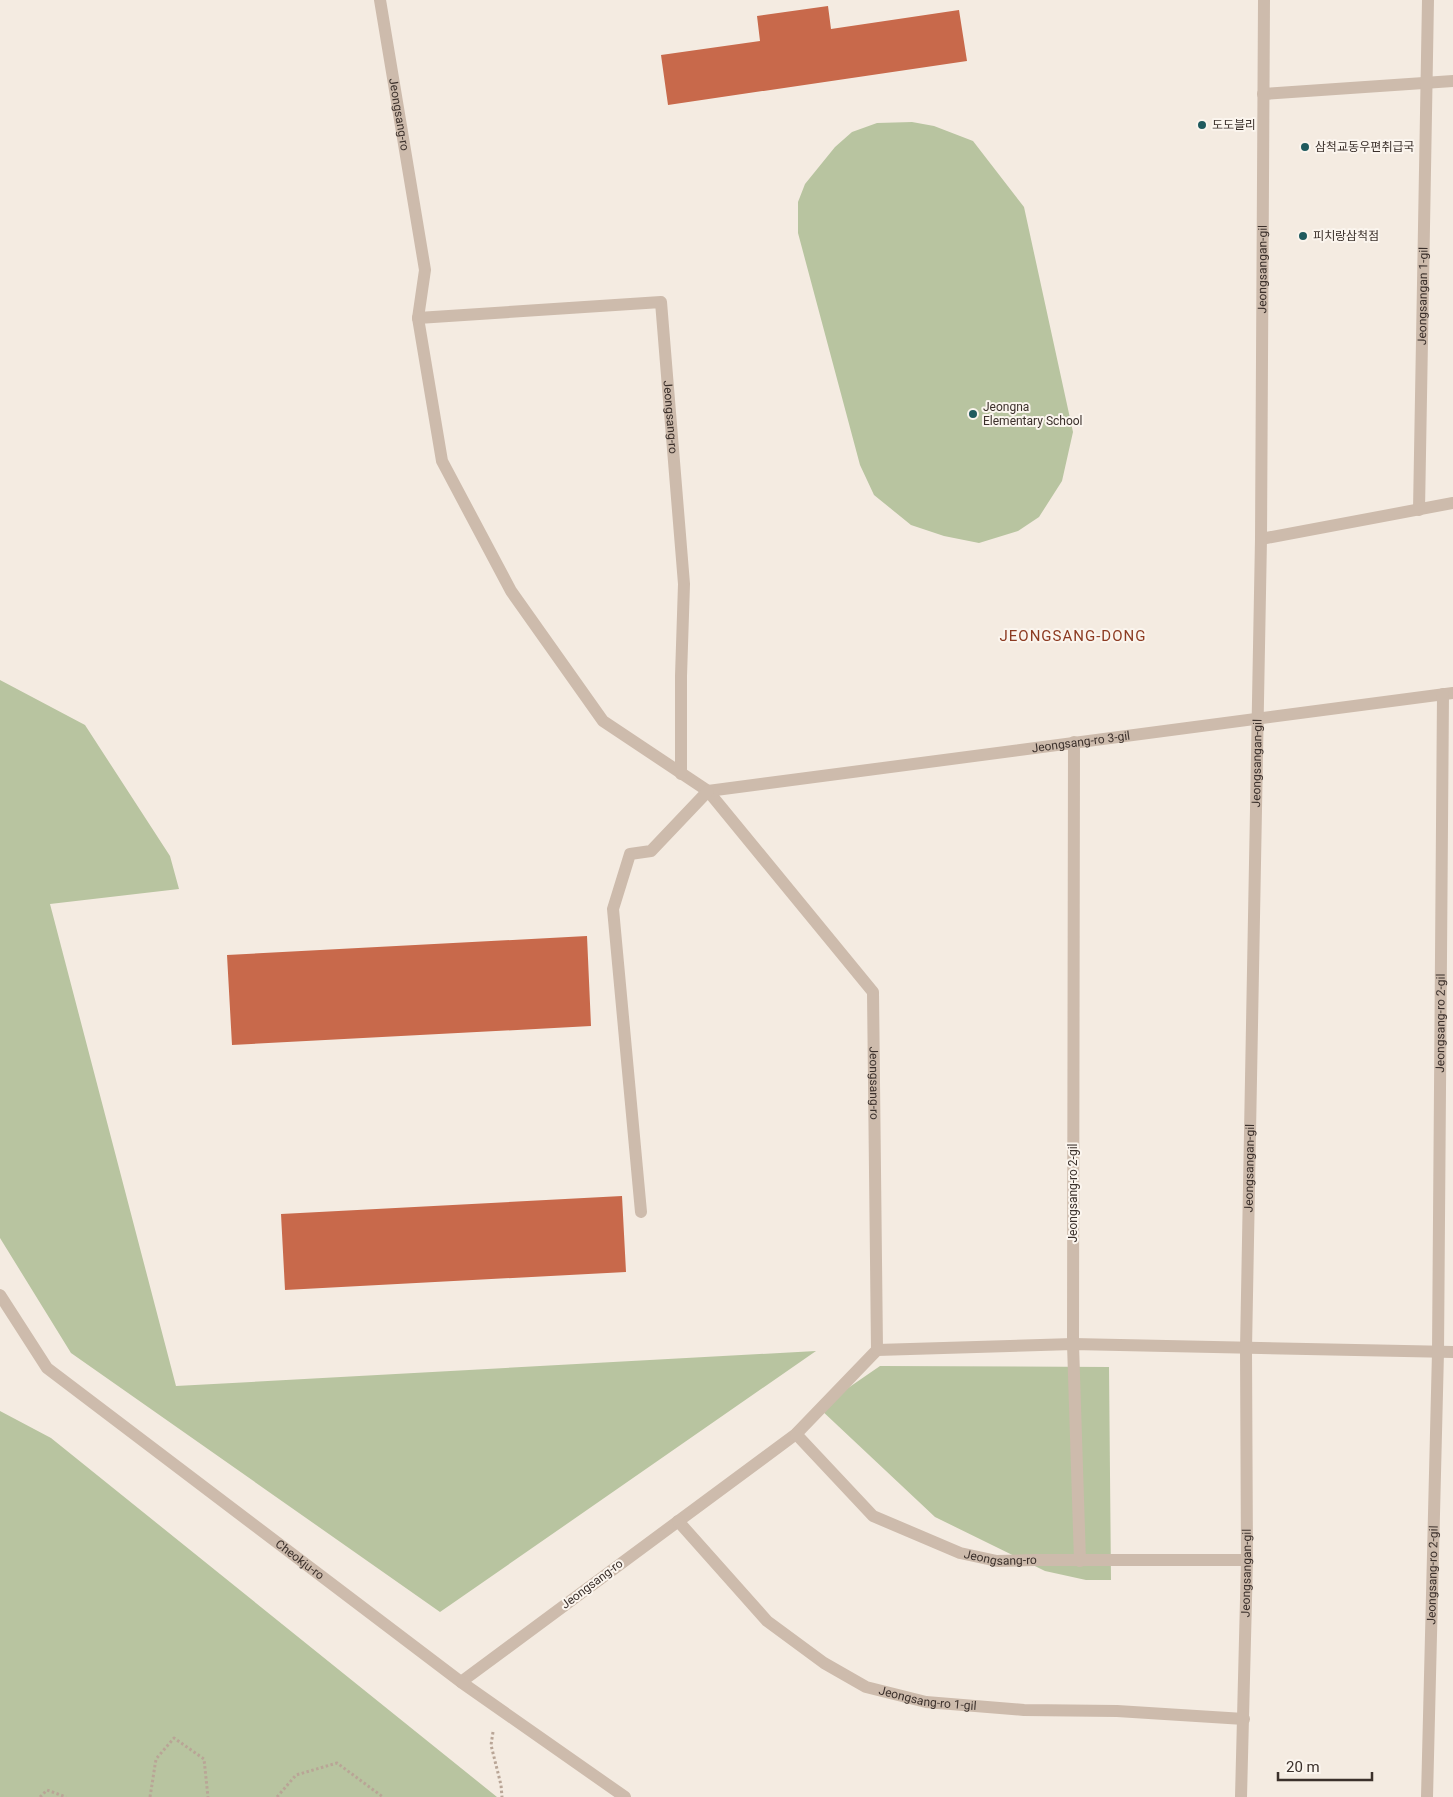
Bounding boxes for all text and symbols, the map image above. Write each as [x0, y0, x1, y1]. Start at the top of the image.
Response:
street label: Jeongsang-ro [386, 77, 412, 152]
place label: 도도블리 [1212, 118, 1256, 132]
marker: 도도블리 [1196, 119, 1208, 131]
place label: 삼척교동우편취급국 [1315, 140, 1414, 154]
marker: 삼척교동우편취급국 [1299, 141, 1311, 153]
street label: Jeongsangan-gil [1255, 225, 1270, 313]
place label: 피치랑삼척점 [1313, 229, 1379, 243]
marker: 피치랑삼척점 [1297, 230, 1309, 242]
street label: Jeongsangan 1-gil [1415, 247, 1431, 345]
street label: Jeongsang-ro [660, 380, 680, 454]
place label: Jeongna Elementary School [983, 400, 1083, 428]
marker: Jeongna Elementary School [967, 408, 979, 420]
district label: JEONGSANG-DONG [1000, 627, 1146, 645]
street label: Jeongsangan-gil [1249, 719, 1265, 808]
street label: Jeongsang-ro 3-gil [1031, 729, 1131, 755]
street label: Jeongsang-ro 2-gil [1433, 974, 1448, 1073]
street label: Jeongsang-ro [867, 1046, 881, 1120]
street label: Jeongsangan-gil [1242, 1124, 1257, 1212]
street label: Jeongsang-ro 2-gil [1066, 1144, 1080, 1243]
street label: Jeongsang-ro 2-gil [1424, 1525, 1441, 1625]
street label: Jeongsangan-gil [1239, 1529, 1254, 1617]
street label: Cheokju-ro [273, 1537, 327, 1583]
street label: Jeongsang-ro [963, 1547, 1037, 1568]
street label: Jeongsang-ro [558, 1556, 626, 1612]
street label: Jeongsang-ro 1-gil [877, 1683, 977, 1713]
scale bar [1278, 1750, 1372, 1782]
text: 20 m [1286, 1758, 1320, 1776]

